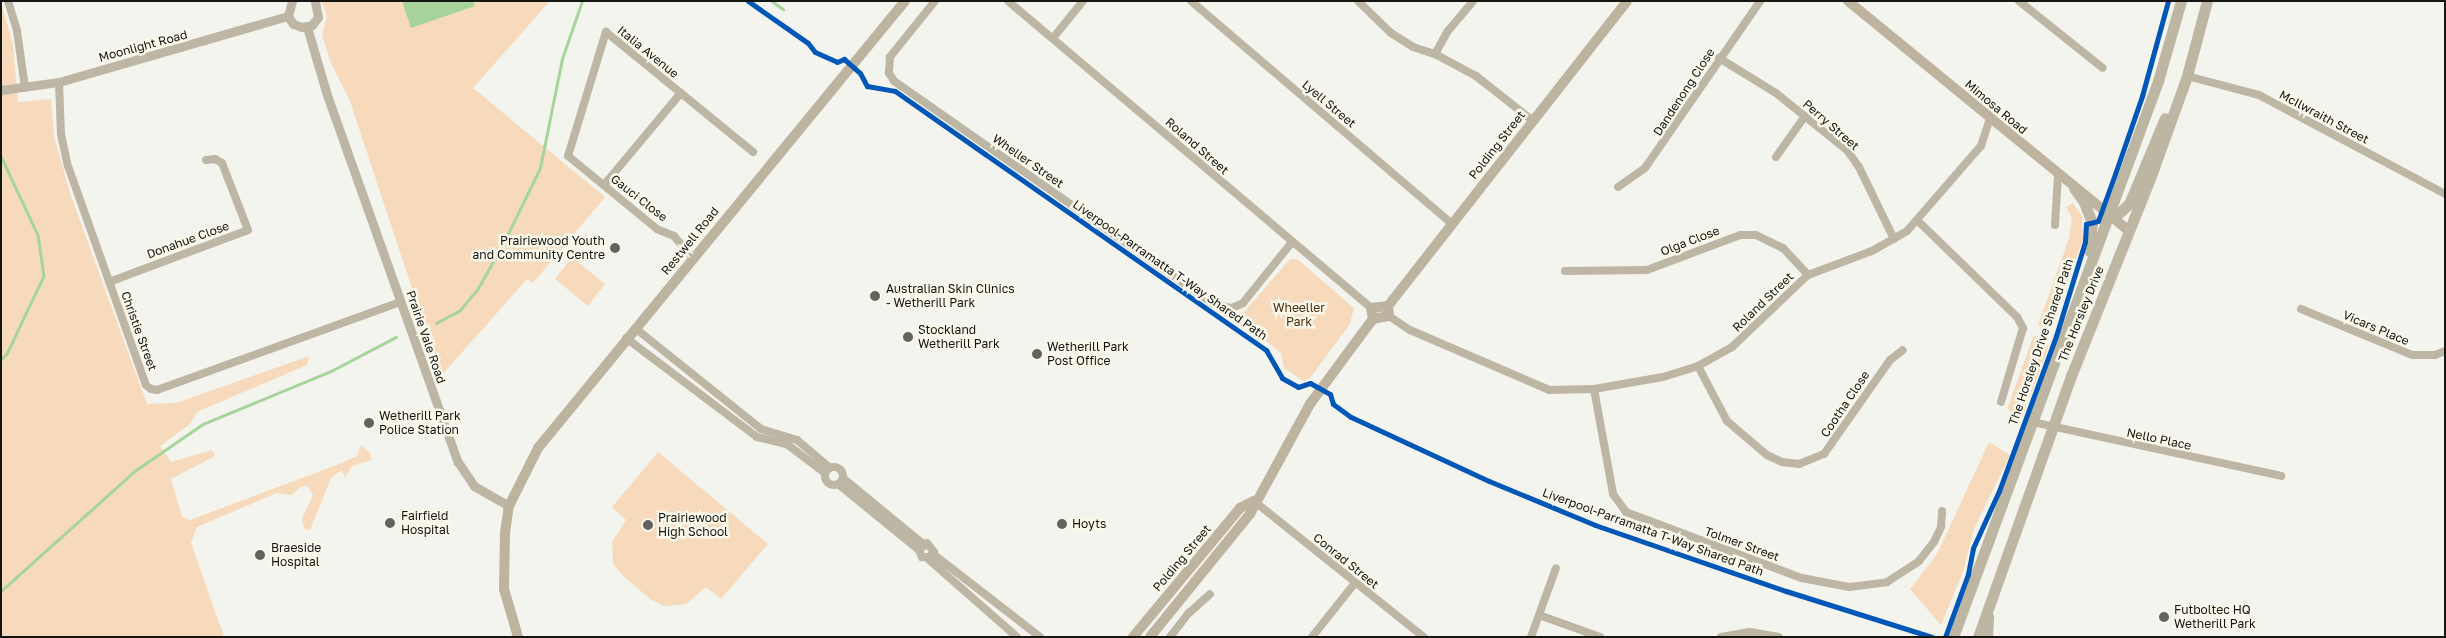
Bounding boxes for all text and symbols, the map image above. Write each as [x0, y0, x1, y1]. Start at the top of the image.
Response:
street label: Italia Avenue [615, 23, 681, 81]
street label: Moonlight Road [97, 27, 189, 65]
street label: Dandenong Close [1650, 45, 1718, 139]
street label: Lyell Street [1299, 77, 1359, 131]
street label: Mimosa Road [1962, 77, 2030, 137]
street label: McIlwraith Street [2277, 87, 2371, 147]
street label: Perry Street [1800, 97, 1862, 153]
street label: Polding Street [1466, 108, 1528, 182]
street label: Roland Street [1162, 115, 1232, 177]
street label: Wheller Street [990, 131, 1066, 191]
street label: Gauci Close [608, 171, 670, 225]
street label: Liverpool-Parramatta T-Way Shared Path [1070, 197, 1270, 343]
street label: Restwell Road [658, 204, 722, 278]
street label: Donahue Close [145, 218, 231, 262]
street label: Olga Close [1658, 223, 1722, 259]
place label: Prairiewood Youth and Community Centre [473, 234, 605, 262]
marker: Prairiewood Youth and Community Centre [609, 242, 621, 254]
street label: The Horsley Drive Shared Path [2006, 257, 2076, 427]
street label: The Horsley Drive [2055, 264, 2107, 364]
street label: Roland Street [1730, 269, 1796, 335]
place label: Australian Skin Clinics - Wetherill Park [886, 282, 1015, 310]
street label: Christie Street [118, 289, 160, 373]
street label: Prairie Vale Road [403, 289, 449, 385]
marker: Australian Skin Clinics - Wetherill Park [868, 289, 882, 303]
park label: Wheeller Park [1273, 301, 1325, 329]
street label: Vicars Place [2341, 308, 2411, 348]
place label: Stockland Wetherill Park [918, 323, 1000, 351]
marker: Stockland Wetherill Park [902, 331, 914, 343]
place label: Wetherill Park Post Office [1047, 340, 1129, 368]
marker: Wetherill Park Post Office [1031, 348, 1043, 360]
street label: Cootha Close [1818, 368, 1872, 440]
place label: Wetherill Park Police Station [379, 409, 461, 437]
marker: Wetherill Park Police Station [363, 417, 375, 429]
street label: Nello Place [2125, 425, 2193, 453]
street label: Liverpool-Parramatta T-Way Shared Path [1540, 485, 1766, 579]
place label: Fairfield Hospital [401, 509, 450, 537]
place label: Prairiewood High School [658, 511, 728, 539]
marker: Fairfield Hospital [383, 516, 397, 530]
place label: Hoyts [1072, 517, 1106, 531]
marker: Hoyts [1056, 518, 1068, 530]
marker: Prairiewood High School [642, 519, 654, 531]
street label: Polding Street [1150, 522, 1214, 594]
street label: Tolmer Street [1703, 524, 1781, 564]
street label: Conrad Street [1310, 530, 1382, 592]
place label: Braeside Hospital [271, 541, 321, 569]
marker: Braeside Hospital [253, 548, 267, 562]
place label: Futboltec HQ Wetherill Park [2174, 603, 2256, 631]
marker: Futboltec HQ Wetherill Park [2158, 611, 2170, 623]

